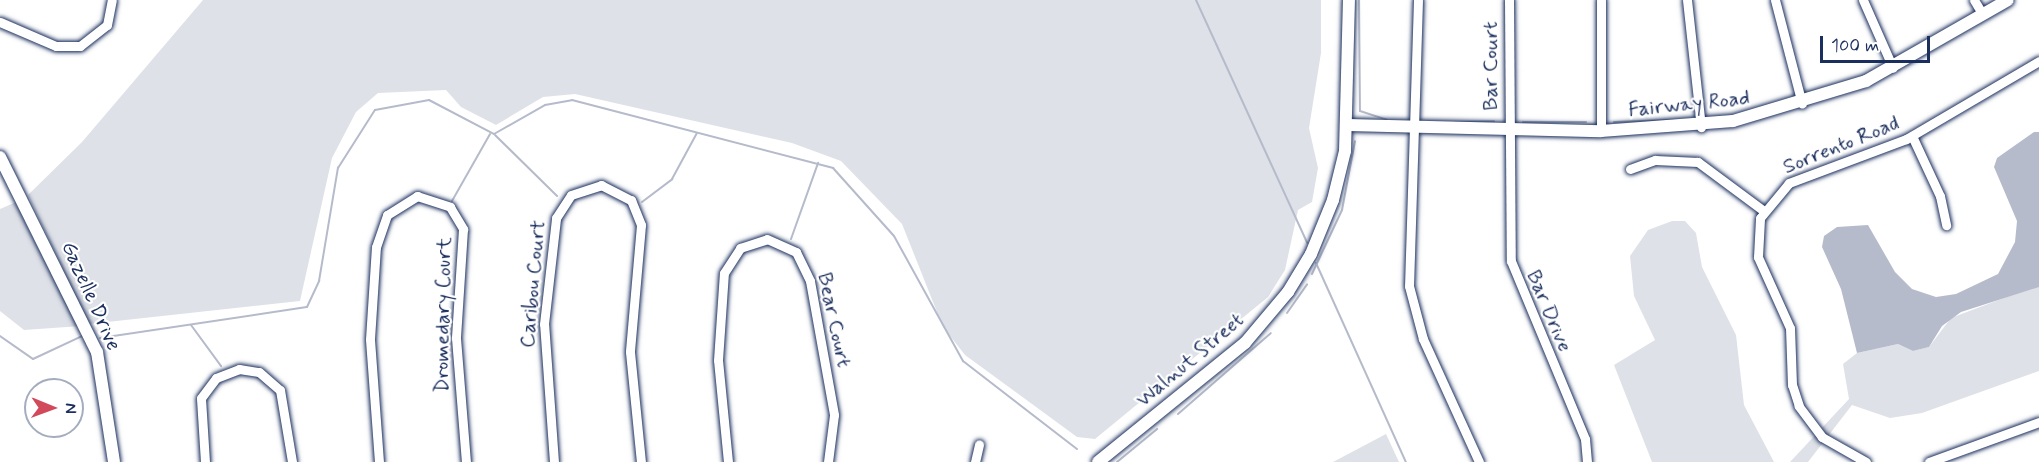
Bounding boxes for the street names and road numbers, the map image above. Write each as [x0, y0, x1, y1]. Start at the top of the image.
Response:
street label: Bar Court [1478, 22, 1504, 110]
street label: Fairway Road [1627, 85, 1751, 123]
street label: Sorrento Road [1780, 111, 1902, 179]
street label: Caribou Court [515, 221, 551, 347]
street label: Dromedary Court [429, 237, 457, 393]
street label: Gazelle Drive [56, 238, 126, 354]
street label: Bar Drive [1521, 267, 1577, 355]
street label: Bear Court [811, 269, 857, 371]
street label: Walnut Street [1130, 306, 1250, 414]

